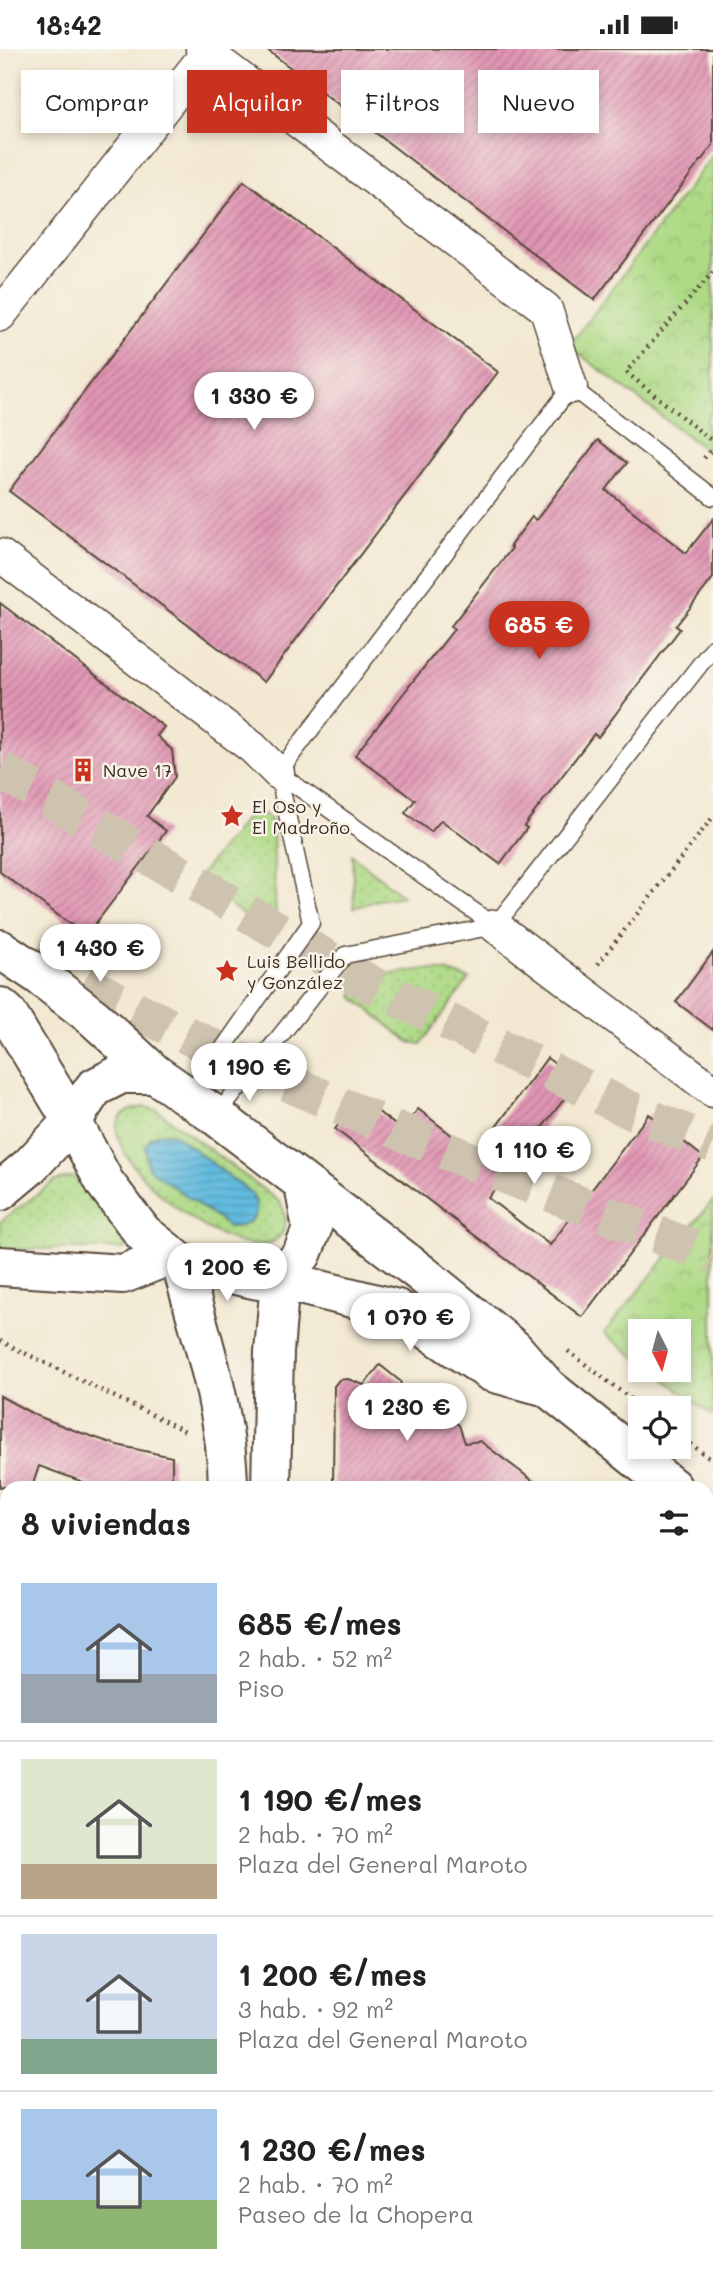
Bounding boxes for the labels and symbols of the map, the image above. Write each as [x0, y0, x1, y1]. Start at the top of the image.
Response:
pin: 1 330 € [189, 373, 319, 432]
pin: 685 € [490, 601, 588, 661]
building icon: Nave 17 [69, 756, 97, 784]
place label: Nave 17 [103, 758, 172, 782]
place label: El Oso y El Madroño [252, 794, 350, 839]
place icon: El Oso y El Madroño [218, 802, 246, 830]
pin: 1 430 € [35, 925, 165, 984]
place label: Luis Bellido y González [247, 949, 346, 994]
place icon: Luis Bellido y González [213, 957, 241, 985]
pin: 1 190 € [184, 1044, 314, 1103]
pin: 1 110 € [469, 1127, 599, 1186]
pin: 1 200 € [162, 1243, 292, 1303]
pin: 1 070 € [345, 1293, 475, 1353]
north arrow [628, 1319, 691, 1383]
pin: 1 230 € [342, 1383, 472, 1443]

